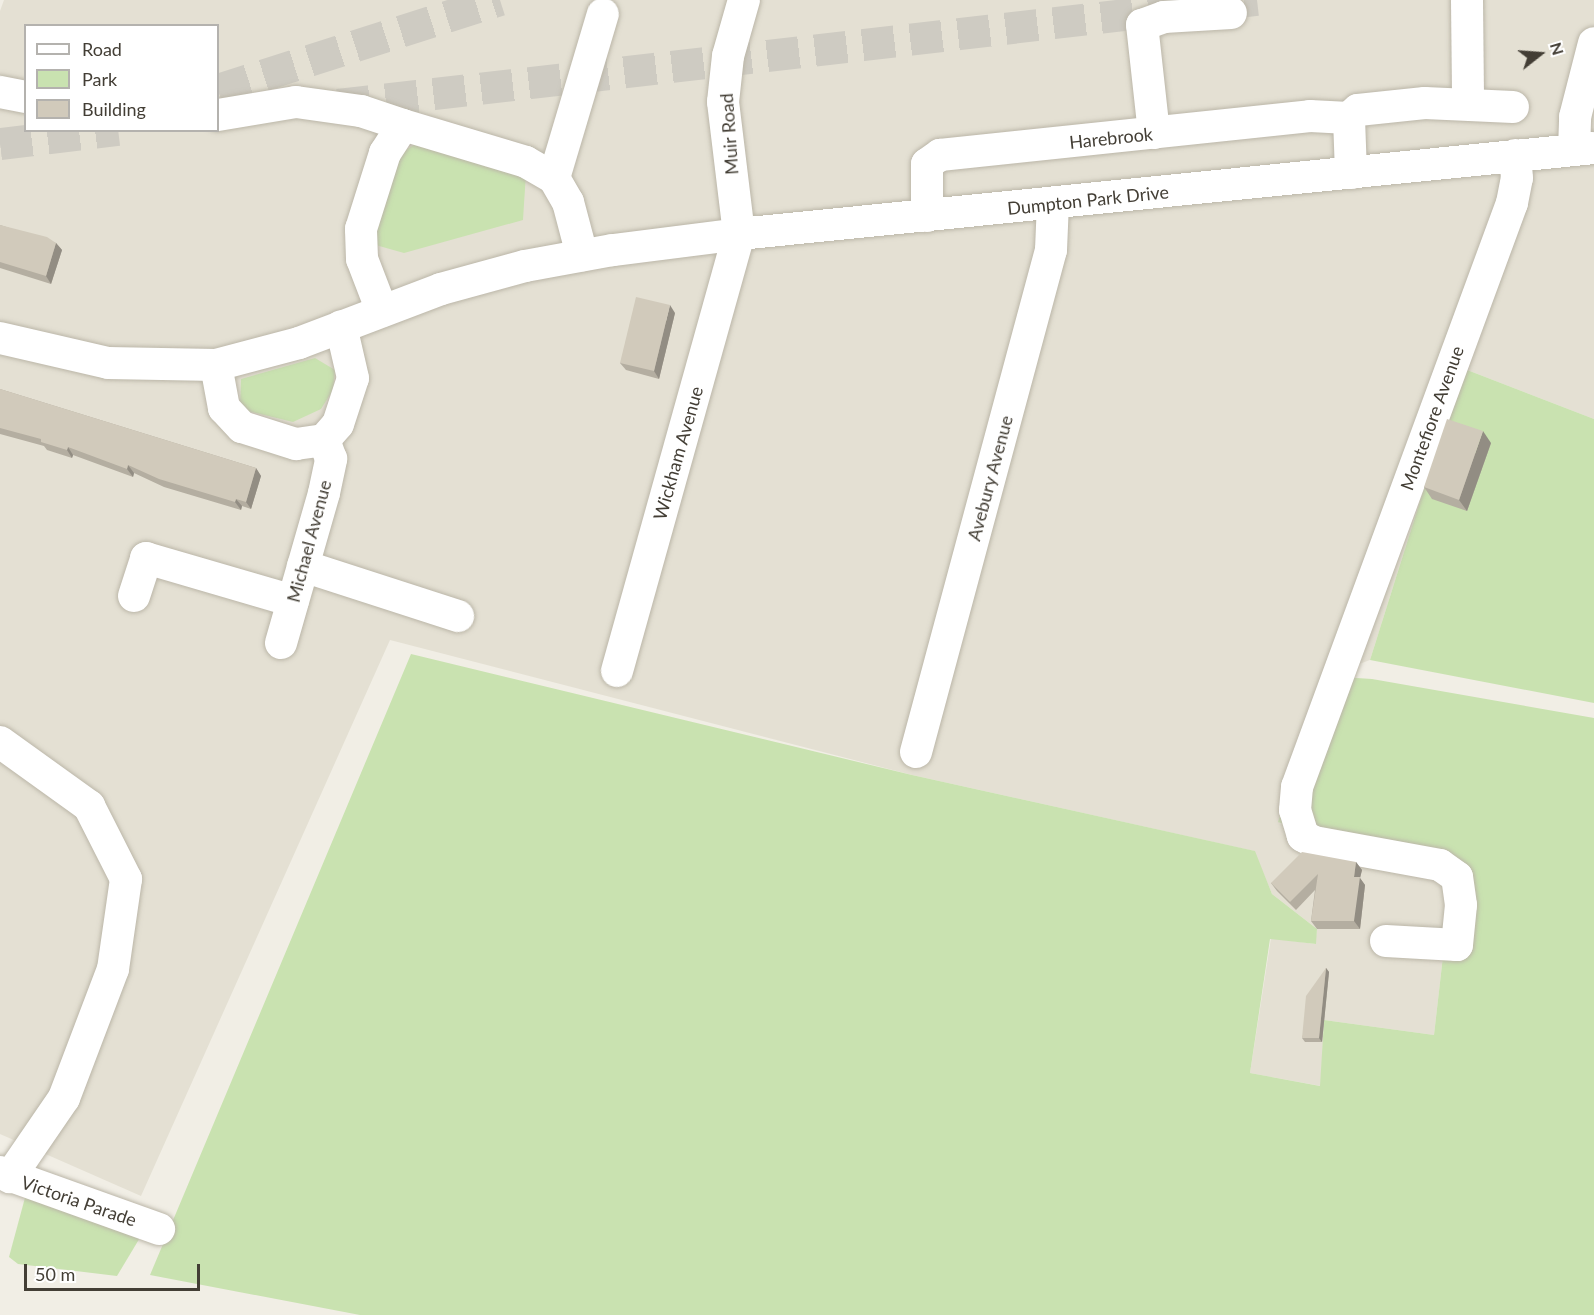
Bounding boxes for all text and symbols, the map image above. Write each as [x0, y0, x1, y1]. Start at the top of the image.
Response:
legend [24, 24, 219, 132]
north arrow [1510, 24, 1570, 84]
text: Road [82, 38, 122, 60]
text: N [1547, 40, 1569, 57]
text: Park [82, 68, 117, 90]
street label: Muir Road [715, 92, 743, 176]
text: Building [82, 98, 146, 120]
street label: Harebrook [1068, 123, 1154, 153]
street label: Dumpton Park Drive [1006, 181, 1170, 219]
street label: Montefiore Avenue [1396, 343, 1468, 493]
street label: Wickham Avenue [649, 383, 707, 523]
street label: Avebury Avenue [963, 412, 1017, 544]
street label: Michael Avenue [282, 477, 336, 605]
street label: Victoria Parade [18, 1171, 140, 1231]
scale bar [27, 1252, 202, 1290]
text: 50 m [35, 1263, 75, 1285]

